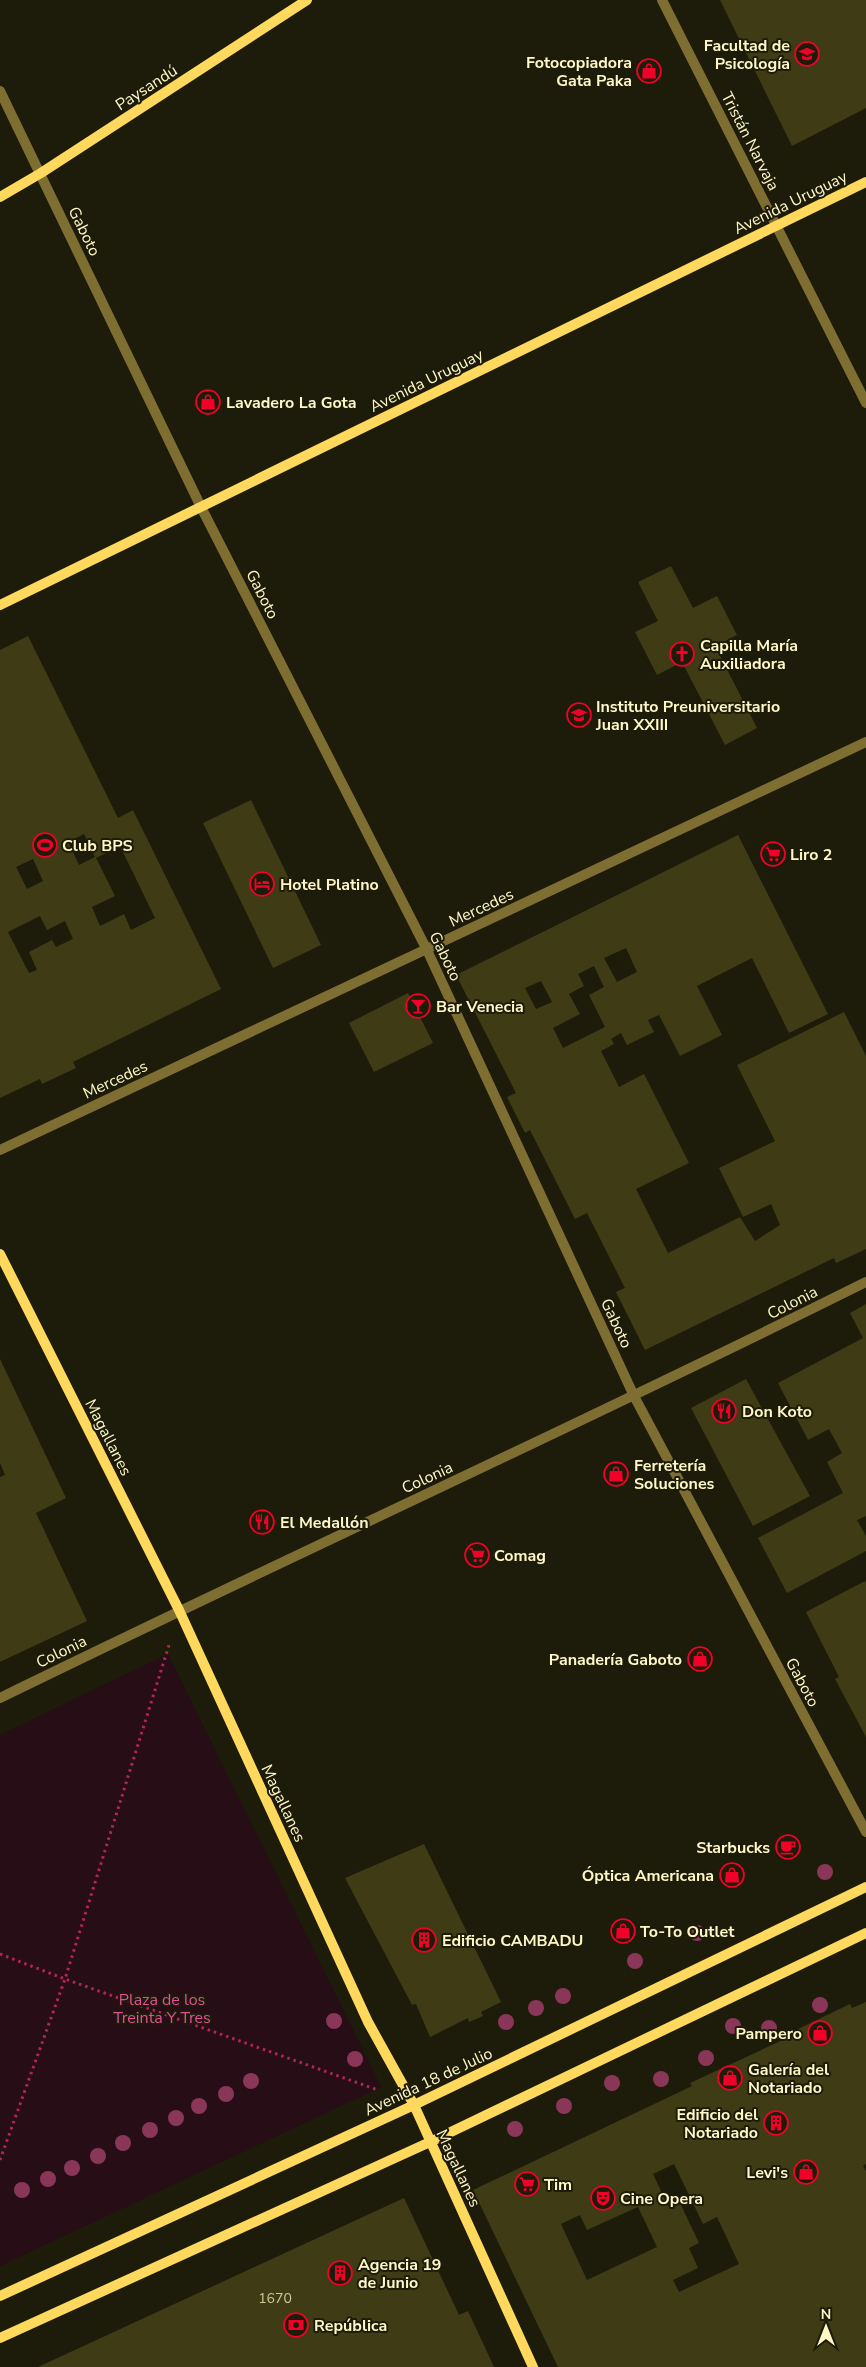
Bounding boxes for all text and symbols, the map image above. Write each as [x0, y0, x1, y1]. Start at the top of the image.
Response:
place label: Facultad de Psicología [704, 35, 790, 75]
school or university icon: Facultad de Psicología [794, 41, 820, 67]
place label: Fotocopiadora Gata Paka [526, 52, 632, 92]
shop icon: Fotocopiadora Gata Paka [636, 58, 662, 84]
street label: Paysandú [111, 60, 182, 116]
street label: Tristán Narvaja [716, 88, 784, 195]
street label: Avenida Uruguay [730, 166, 852, 240]
street label: Gaboto [63, 203, 106, 260]
street label: Avenida Uruguay [366, 344, 488, 418]
shop icon: Lavadero La Gota [195, 389, 221, 415]
place label: Lavadero La Gota [226, 392, 357, 414]
street label: Gaboto [240, 566, 284, 623]
place label: Capilla María Auxiliadora [700, 635, 798, 675]
church icon: Capilla María Auxiliadora [669, 641, 695, 667]
place label: Instituto Preuniversitario Juan XXIII [595, 696, 780, 736]
school or university icon: Instituto Preuniversitario Juan XXIII [566, 702, 592, 728]
sports icon: Club BPS [32, 832, 58, 858]
place label: Club BPS [62, 835, 133, 857]
supermarket icon: Liro 2 [760, 841, 786, 867]
place label: Liro 2 [790, 844, 832, 866]
hotel icon: Hotel Platino [249, 871, 275, 897]
place label: Hotel Platino [280, 874, 379, 896]
street label: Mercedes [445, 883, 517, 932]
street label: Gaboto [424, 928, 467, 985]
bar icon: Bar Venecia [405, 993, 431, 1019]
place label: Bar Venecia [436, 996, 524, 1018]
street label: Mercedes [79, 1055, 151, 1104]
street label: Colonia [763, 1281, 821, 1325]
street label: Gaboto [595, 1295, 637, 1352]
street label: Magallanes [79, 1395, 137, 1480]
restaurant icon: Don Koto [711, 1398, 737, 1424]
place label: Don Koto [742, 1401, 812, 1423]
place label: Ferretería Soluciones [634, 1455, 715, 1495]
street label: Colonia [398, 1457, 457, 1499]
shop icon: Ferretería Soluciones [603, 1461, 629, 1487]
restaurant icon: El Medallón [249, 1509, 275, 1535]
place label: El Medallón [280, 1512, 369, 1534]
supermarket icon: Comag [464, 1542, 490, 1568]
place label: Comag [494, 1545, 546, 1567]
street label: Colonia [32, 1630, 90, 1674]
shop icon: Panadería Gaboto [687, 1646, 713, 1672]
place label: Panadería Gaboto [549, 1649, 682, 1671]
street label: Gaboto [780, 1654, 824, 1711]
street label: Magallanes [256, 1761, 311, 1846]
cafe icon: Starbucks [775, 1834, 801, 1860]
place label: Starbucks [696, 1837, 770, 1859]
shop icon: Óptica Americana [719, 1862, 745, 1888]
place label: Óptica Americana [582, 1865, 714, 1887]
shop icon: To-To Outlet [610, 1918, 636, 1944]
place label: To-To Outlet [640, 1921, 735, 1943]
building icon: Edificio CAMBADU [411, 1927, 437, 1953]
place label: Edificio CAMBADU [442, 1930, 583, 1952]
park label: Plaza de los Treinta Y Tres [113, 1989, 211, 2029]
shop icon: Pampero [807, 2020, 833, 2046]
place label: Pampero [736, 2023, 802, 2045]
street label: Avenida 18 de Julio [361, 2042, 496, 2121]
place label: Galería del Notariado [748, 2059, 829, 2099]
shop icon: Galería del Notariado [717, 2065, 743, 2091]
place label: Edificio del Notariado [676, 2104, 758, 2144]
building icon: Edificio del Notariado [763, 2110, 789, 2136]
street label: Magallanes [431, 2126, 486, 2211]
shop icon: Levi's [793, 2159, 819, 2185]
place label: Levi's [746, 2162, 788, 2184]
supermarket icon: Tim [514, 2171, 540, 2197]
place label: Tim [544, 2174, 572, 2196]
theatre icon: Cine Opera [590, 2185, 616, 2211]
place label: Cine Opera [620, 2188, 703, 2210]
place label: Agencia 19 de Junio [358, 2254, 441, 2294]
building icon: Agencia 19 de Junio [327, 2260, 353, 2286]
house number: 1670 [258, 2289, 292, 2308]
north arrow [801, 2302, 851, 2352]
text: N [821, 2305, 831, 2324]
bank icon: República [283, 2312, 309, 2338]
place label: República [314, 2315, 387, 2337]

